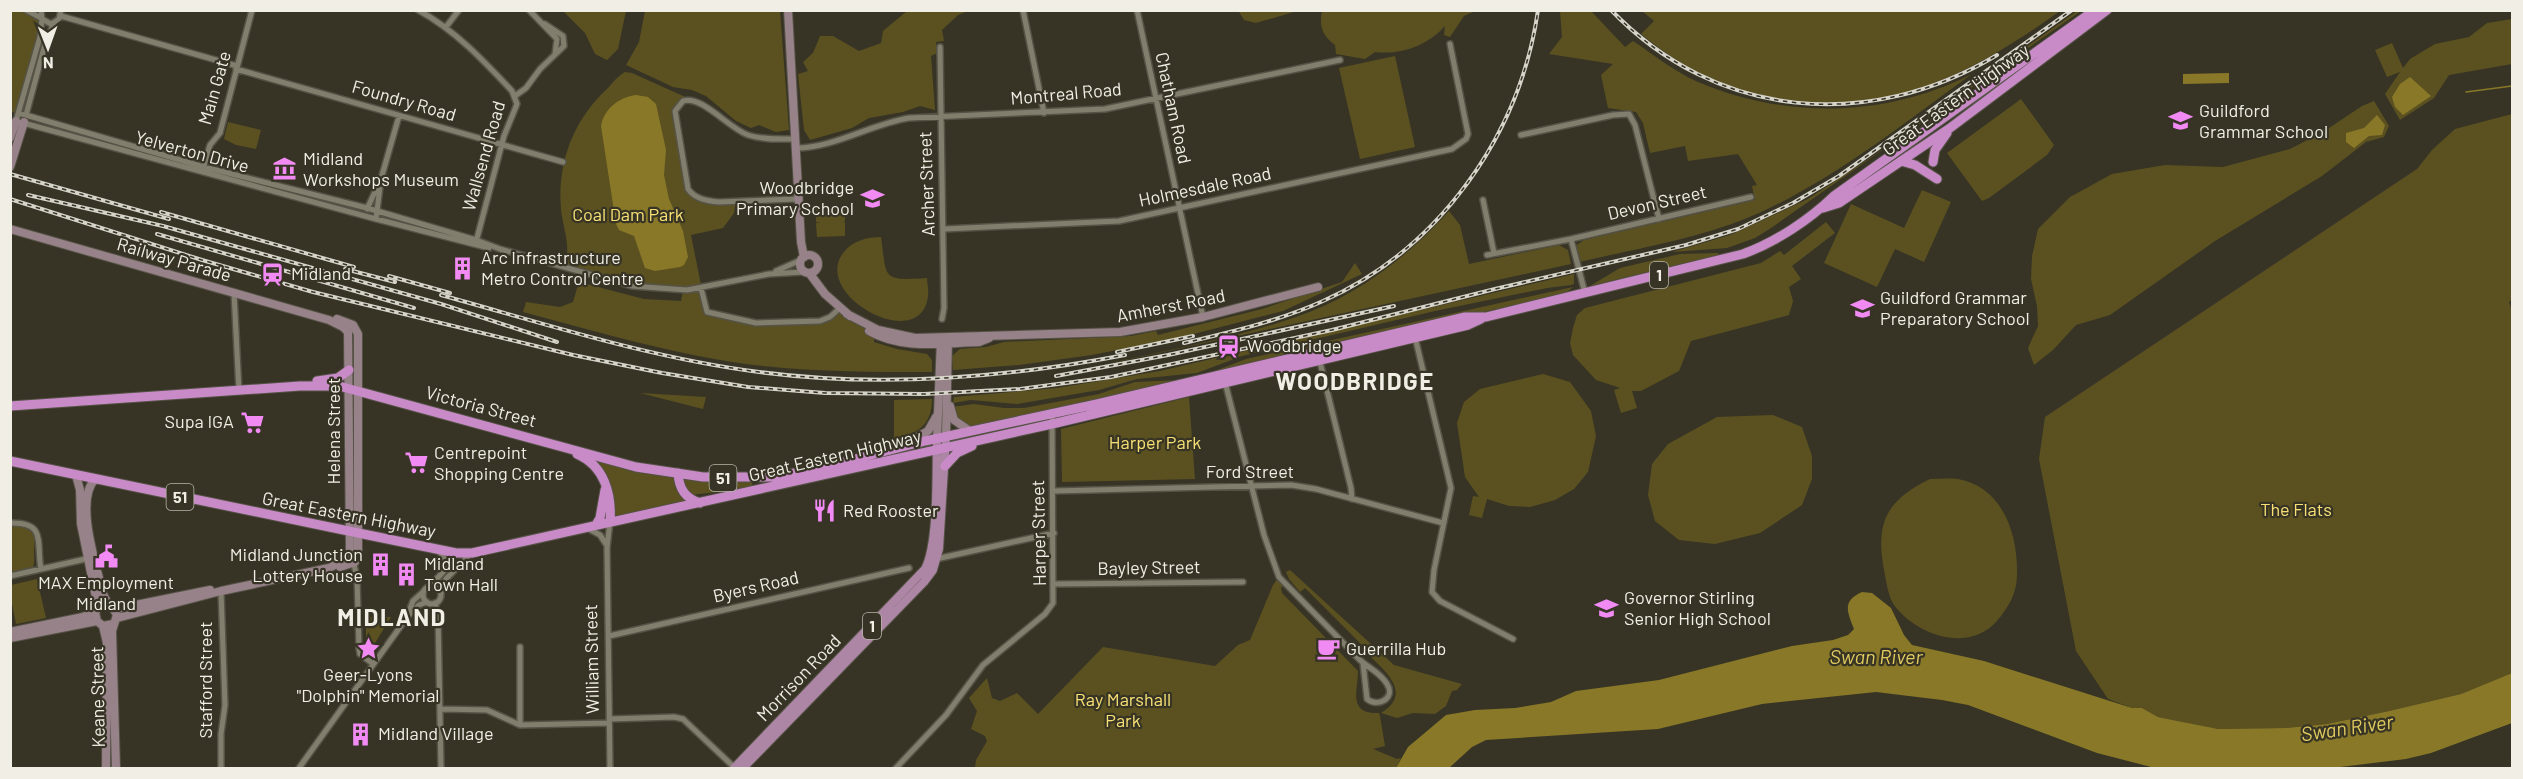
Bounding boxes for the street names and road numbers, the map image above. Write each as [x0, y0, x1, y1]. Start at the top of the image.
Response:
street label: Great Eastern Highway [1878, 38, 2033, 160]
street label: Main Gate [193, 48, 235, 127]
street label: Chatham Road [1151, 50, 1197, 166]
street label: Foundry Road [350, 75, 459, 125]
street label: Montreal Road [1009, 77, 1122, 109]
street label: Wallsend Road [457, 98, 509, 213]
street label: Yelverton Drive [133, 125, 252, 177]
street label: Archer Street [913, 131, 939, 237]
street label: Holmesdale Road [1137, 161, 1273, 211]
street label: Devon Street [1605, 180, 1708, 224]
street label: Railway Parade [115, 232, 234, 286]
road number: 1 [1650, 262, 1668, 288]
street label: Amherst Road [1115, 284, 1227, 326]
street label: Helena Street [322, 378, 344, 484]
street label: Victoria Street [423, 381, 539, 431]
street label: Great Eastern Highway [746, 424, 923, 486]
street label: Ford Street [1206, 460, 1294, 482]
road number: 51 [710, 465, 736, 491]
street label: Harper Street [1026, 480, 1050, 586]
road number: 51 [166, 484, 194, 510]
street label: Great Eastern Highway [260, 486, 438, 542]
street label: Bayley Street [1097, 555, 1201, 579]
street label: Byers Road [711, 565, 801, 607]
street label: William Street [579, 604, 603, 714]
road number: 1 [863, 613, 881, 639]
street label: Stafford Street [194, 622, 216, 739]
street label: Morrison Road [751, 629, 845, 725]
street label: Keane Street [85, 646, 109, 748]

